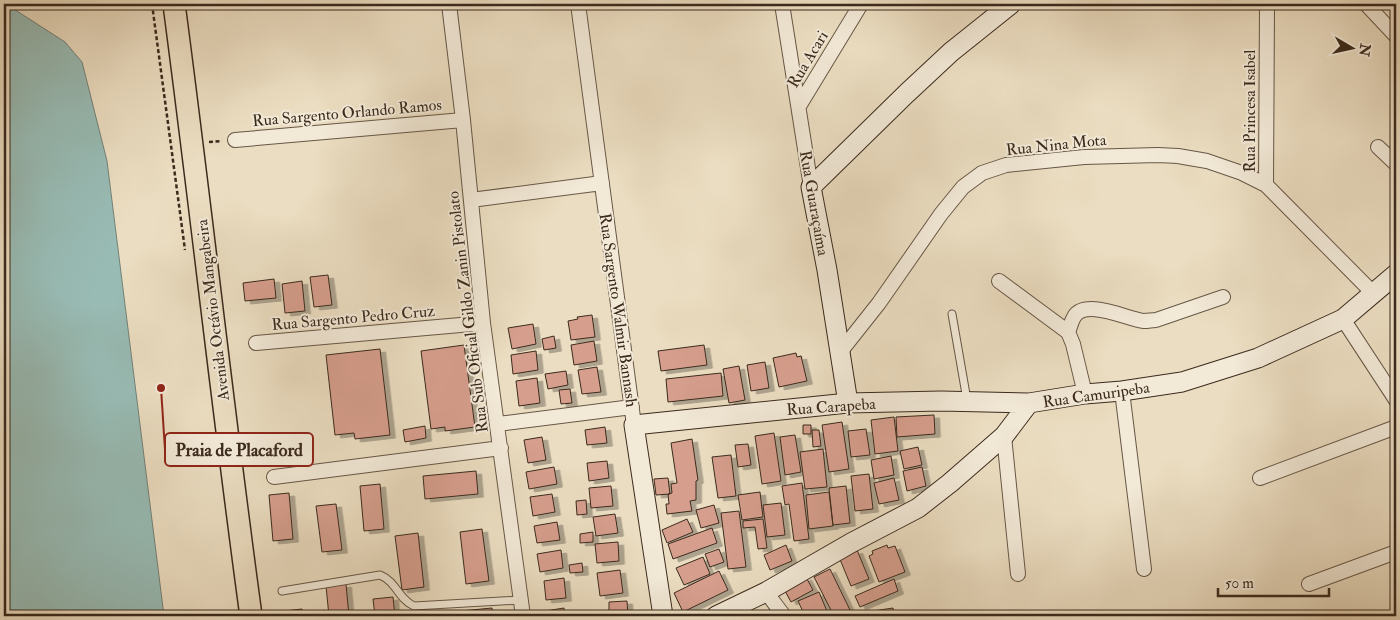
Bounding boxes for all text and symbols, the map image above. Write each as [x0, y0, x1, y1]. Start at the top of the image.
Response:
north arrow [1328, 22, 1378, 72]
street label: Rua Acari [783, 27, 833, 92]
text: N [1355, 41, 1374, 58]
street label: Rua Princesa Isabel [1240, 50, 1260, 172]
street label: Rua Sargento Orlando Ramos [252, 95, 443, 131]
street label: Rua Nina Mota [1005, 130, 1108, 160]
street label: Rua Guaraçaíma [795, 149, 833, 258]
street label: Rua Sub Oficial Gildo Zanin Pistolato [443, 190, 493, 434]
street label: Rua Sargento Walmir Bannash [595, 212, 642, 409]
street label: Avenida Octávio Mangabeira [192, 218, 234, 403]
street label: Rua Sargento Pedro Cruz [271, 301, 436, 335]
street label: Rua Camuripeba [1041, 378, 1151, 413]
street label: Rua Carapeba [786, 394, 877, 421]
callout: Praia de Placaford [165, 433, 313, 466]
text: Praia de Placaford [175, 439, 303, 462]
scale bar [1218, 565, 1329, 597]
text: 50 m [1225, 574, 1254, 593]

